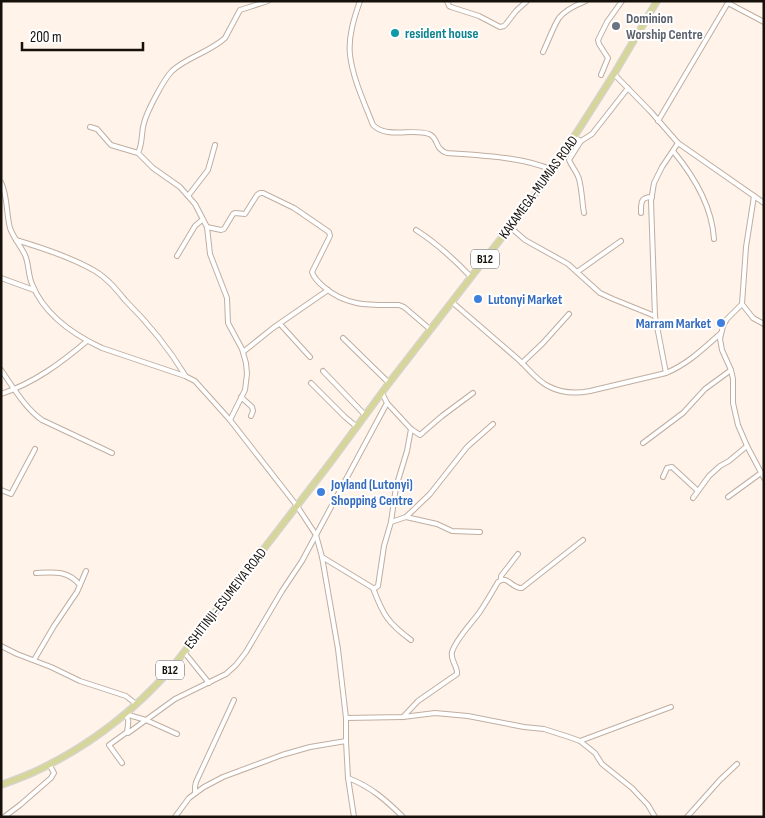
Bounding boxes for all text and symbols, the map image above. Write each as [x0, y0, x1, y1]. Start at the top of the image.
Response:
place label: Dominion Worship Centre [626, 10, 703, 43]
scale bar [22, 20, 144, 52]
marker: Dominion Worship Centre [610, 20, 622, 32]
place label: resident house [405, 25, 478, 42]
marker: resident house [389, 27, 401, 39]
text: 200 m [30, 28, 62, 47]
street label: KAKAMEGA-MUMIAS ROAD [495, 132, 582, 242]
road number: B12 [471, 250, 499, 268]
place label: Lutonyi Market [488, 291, 563, 308]
marker: Lutonyi Market [472, 293, 484, 305]
place label: Marram Market [636, 315, 711, 332]
marker: Marram Market [715, 317, 727, 329]
place label: Joyland (Lutonyi) Shopping Centre [330, 476, 413, 509]
marker: Joyland (Lutonyi) Shopping Centre [315, 486, 327, 498]
street label: ESHITINJI-ESUMEIYA ROAD [181, 544, 270, 652]
road number: B12 [156, 660, 184, 680]

